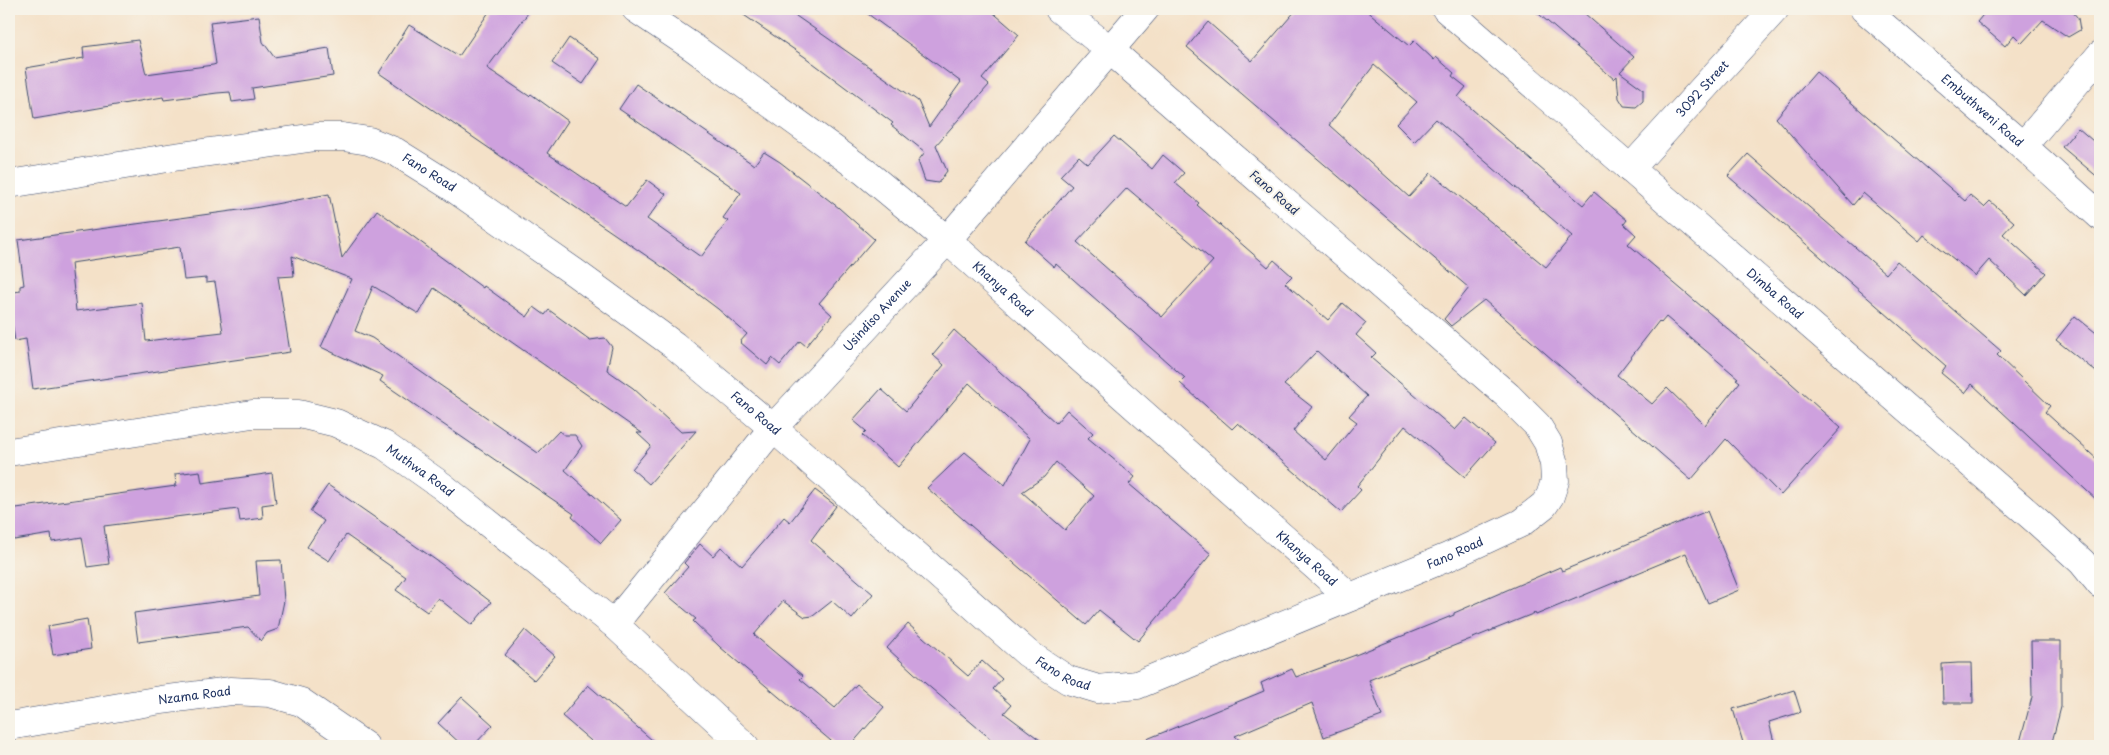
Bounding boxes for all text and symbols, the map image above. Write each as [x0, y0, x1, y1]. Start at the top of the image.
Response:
street label: 3092 Street [1671, 56, 1733, 121]
street label: Embuthweni Road [1938, 69, 2028, 151]
street label: Fano Road [399, 148, 460, 196]
street label: Fano Road [1246, 166, 1303, 219]
street label: Khanya Road [969, 256, 1038, 321]
street label: Dimba Road [1743, 263, 1808, 323]
street label: Usindiso Avenue [838, 274, 915, 355]
street label: Fano Road [727, 386, 785, 439]
street label: Muthwa Road [383, 439, 458, 500]
street label: Khanya Road [1273, 526, 1342, 590]
street label: Fano Road [1423, 532, 1486, 573]
street label: Fano Road [1032, 651, 1093, 694]
street label: Nzama Road [157, 681, 232, 708]

